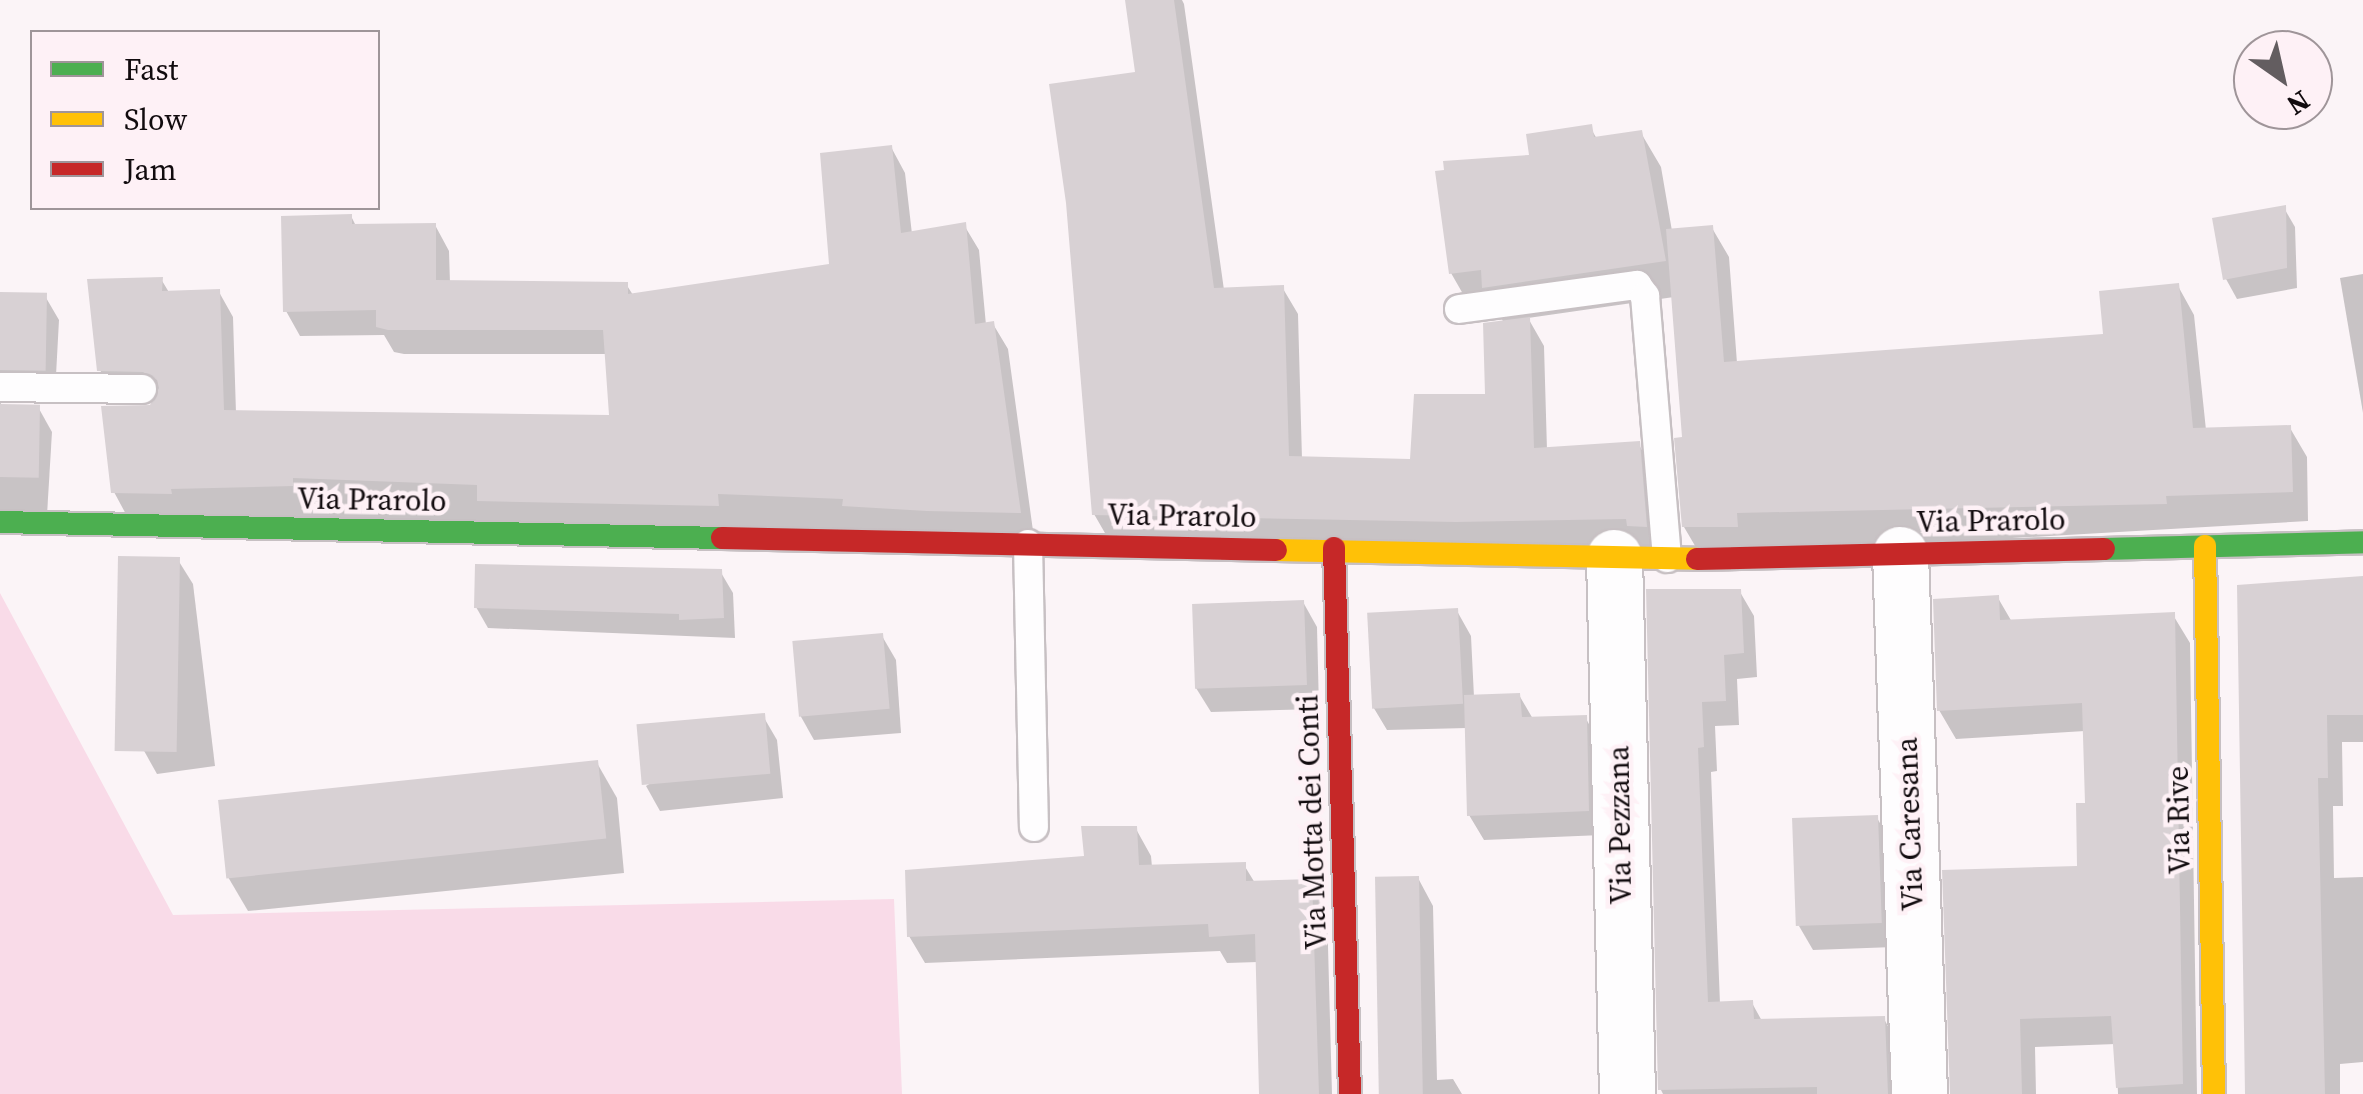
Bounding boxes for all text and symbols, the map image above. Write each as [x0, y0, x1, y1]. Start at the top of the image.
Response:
legend [30, 30, 380, 210]
north arrow [2233, 30, 2333, 130]
text: Fast [124, 49, 178, 90]
text: N [2280, 82, 2318, 125]
text: Slow [124, 99, 187, 140]
text: Jam [124, 149, 177, 190]
street label: Via Prarolo [297, 481, 447, 519]
street label: Via Prarolo [1107, 497, 1257, 535]
street label: Via Prarolo [1916, 502, 2066, 540]
street label: Via Motta dei Conti [1290, 694, 1334, 950]
street label: Via Caresana [1889, 736, 1931, 912]
street label: Via Pezzana [1601, 745, 1639, 905]
street label: Via Rive [2160, 765, 2198, 875]

